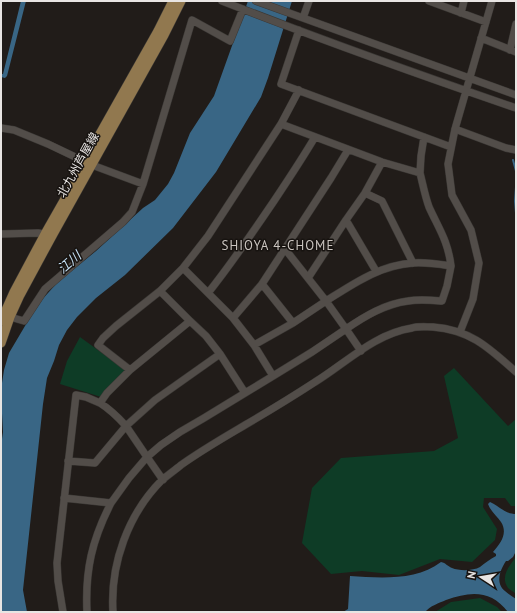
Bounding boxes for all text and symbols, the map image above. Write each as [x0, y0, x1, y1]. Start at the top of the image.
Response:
street label: 北九州芦屋線 [54, 130, 102, 200]
district label: SHIOYA 4-CHOME [222, 237, 334, 254]
water label: 江川 [54, 246, 86, 277]
north arrow [461, 557, 501, 597]
text: N [464, 570, 479, 580]

